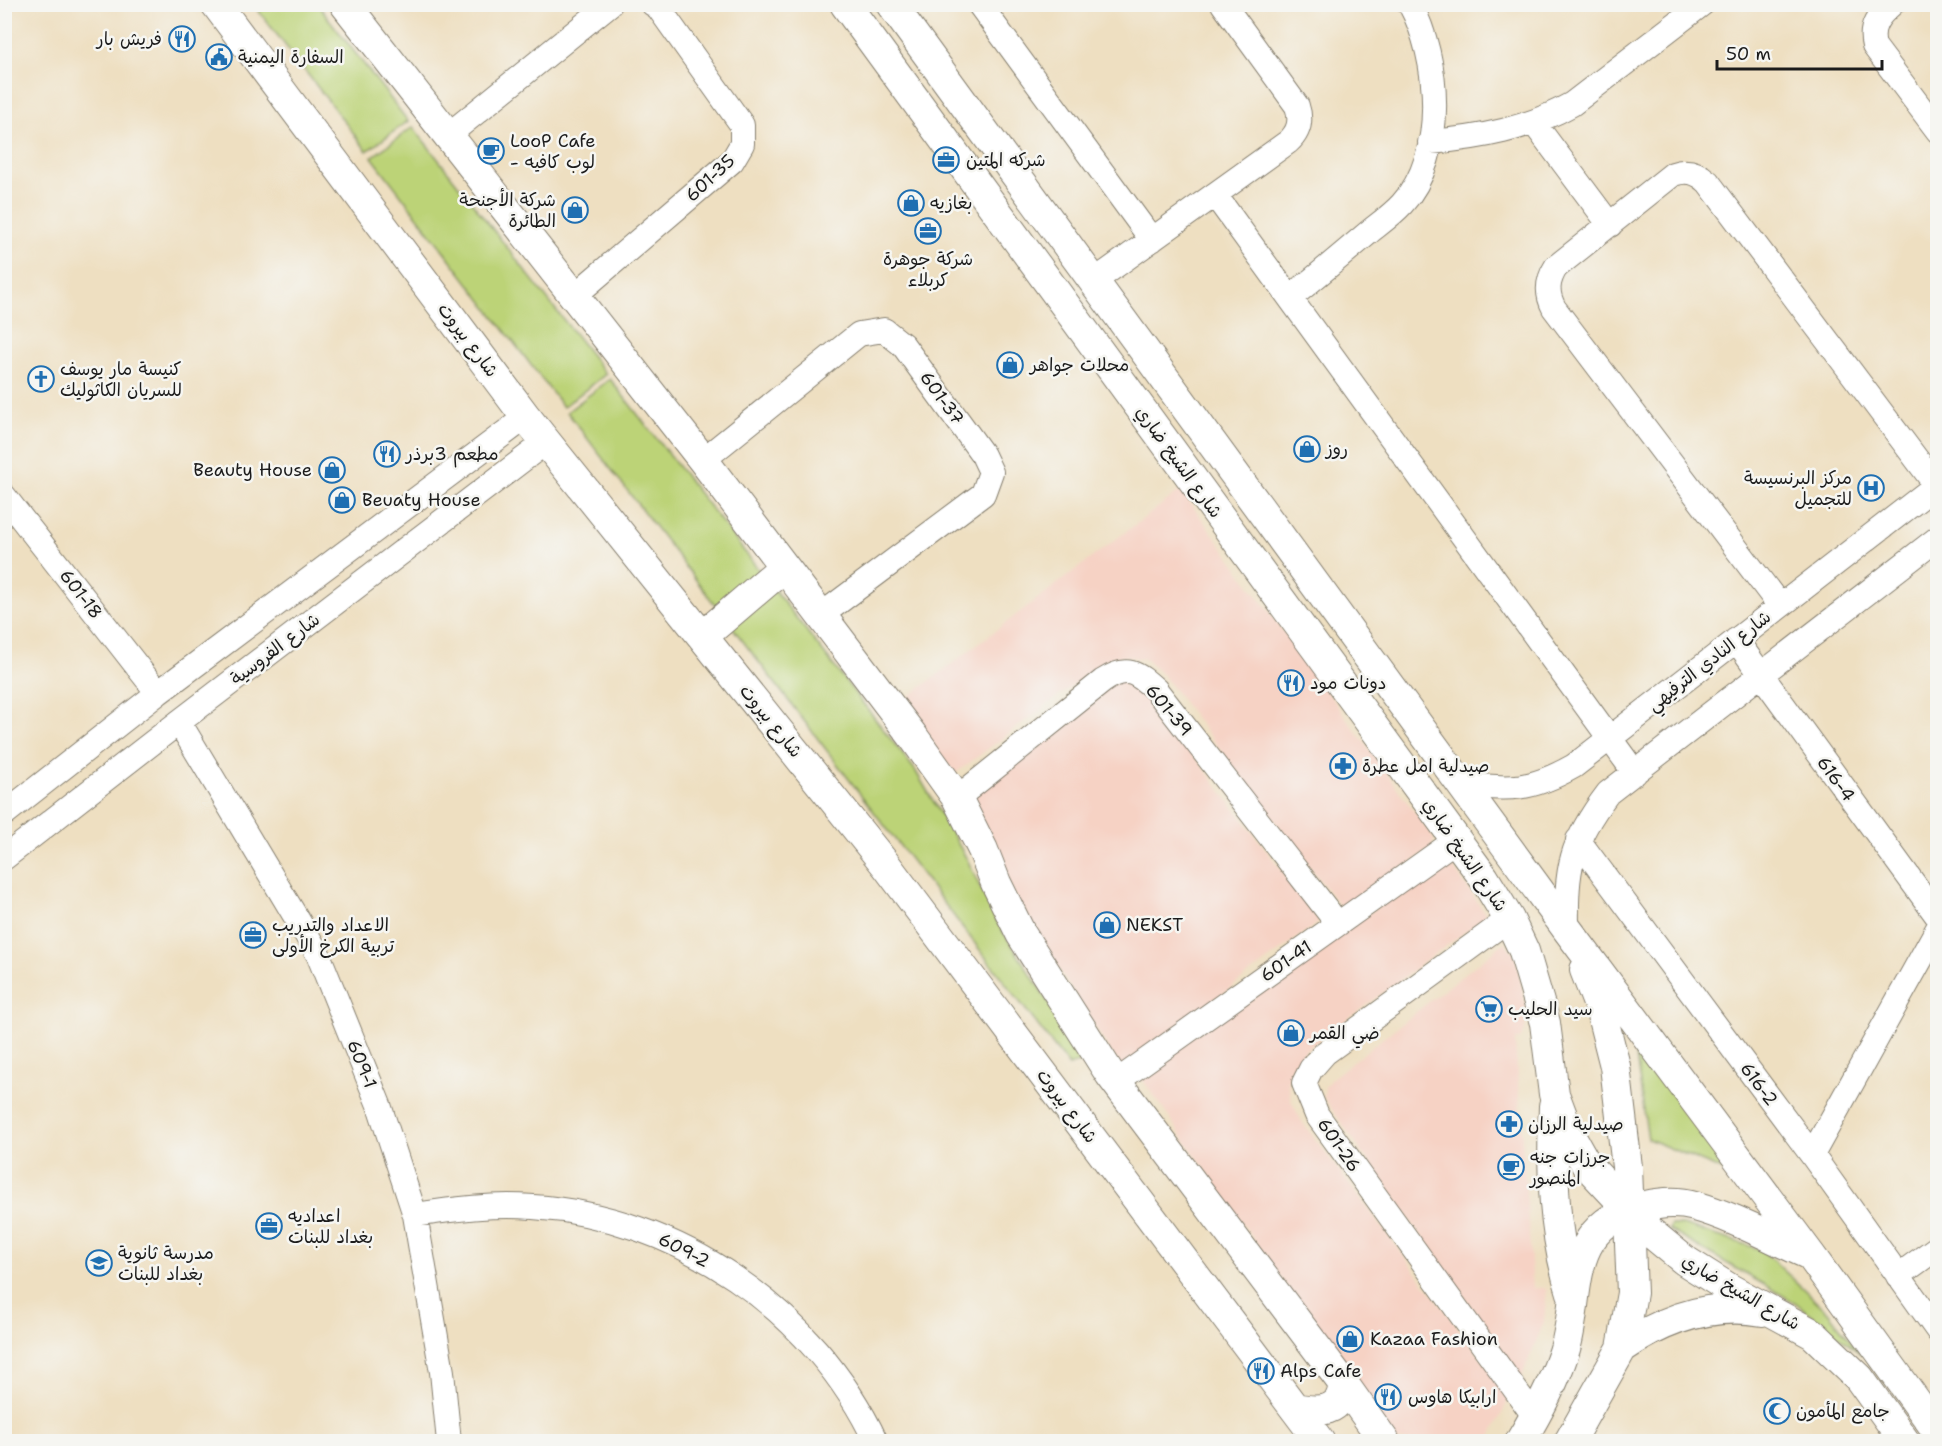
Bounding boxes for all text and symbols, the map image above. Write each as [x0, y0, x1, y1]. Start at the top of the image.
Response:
restaurant icon: فريش بار [167, 24, 197, 54]
place label: فريش بار [95, 27, 162, 51]
scale bar [1717, 33, 1882, 71]
public building icon: السفارة اليمنية [204, 42, 234, 72]
text: 50 m [1726, 42, 1771, 66]
place label: السفارة اليمنية [238, 45, 344, 69]
place label: LooP Cafe - لوب كافيه [510, 129, 596, 174]
cafe icon: LooP Cafe - لوب كافيه [476, 136, 506, 166]
office icon: شركه المتين [931, 145, 961, 175]
place label: شركه المتين [966, 148, 1046, 172]
street label: 601-35 [680, 149, 740, 207]
place label: شركة الأجنحة الطائرة [459, 188, 556, 233]
shop icon: بغازيه [896, 188, 926, 218]
place label: بغازيه [930, 191, 972, 215]
shop icon: شركة الأجنحة الطائرة [560, 195, 590, 225]
office icon: شركة جوهرة كربلاء [913, 216, 943, 246]
place label: شركة جوهرة كربلاء [883, 247, 973, 292]
street label: شارع بيروت [432, 298, 504, 382]
shop icon: محلات جواهر [995, 350, 1025, 380]
place label: محلات جواهر [1028, 353, 1129, 377]
place label: كنيسة مار يوسف للسريان الكاثوليك [60, 357, 182, 402]
church icon: كنيسة مار يوسف للسريان الكاثوليك [26, 364, 56, 394]
street label: 601-37 [915, 366, 969, 430]
street label: شارع الشيخ ضاري [1129, 401, 1228, 523]
shop icon: روز [1292, 434, 1322, 464]
place label: روز [1324, 437, 1348, 461]
restaurant icon: مطعم 3برذر [372, 439, 402, 469]
place label: مطعم 3برذر [404, 442, 499, 468]
shop icon: Beauty House [317, 455, 347, 485]
place label: Beauty House [193, 458, 312, 482]
place label: مركز البرنسيسة للتجميل [1744, 466, 1852, 511]
hospital icon: مركز البرنسيسة للتجميل [1856, 473, 1886, 503]
shop icon: Beuaty House [327, 485, 357, 515]
place label: Beuaty House [362, 488, 481, 512]
street label: 601-18 [54, 564, 108, 624]
street label: شارع النادي الترفيهي [1642, 605, 1778, 720]
street label: شارع الفروسية [225, 607, 325, 691]
restaurant icon: دونات مود [1276, 668, 1306, 698]
place label: دونات مود [1310, 671, 1387, 695]
street label: 601-39 [1140, 679, 1198, 741]
street label: شارع بيروت [734, 680, 808, 762]
pharmacy icon: صيدلية امل عطرة [1328, 751, 1358, 781]
street label: 616-4 [1811, 752, 1861, 806]
place label: صيدلية امل عطرة [1362, 754, 1489, 778]
street label: شارع الشيخ ضاري [1416, 794, 1513, 917]
shop icon: NEKST [1092, 910, 1122, 940]
place label: الاعداد والتدريب تربية الكرخ الأولى [272, 913, 395, 958]
place label: NEKST [1126, 913, 1183, 937]
office icon: الاعداد والتدريب تربية الكرخ الأولى [238, 920, 268, 950]
street label: 601-41 [1255, 935, 1317, 987]
supermarket icon: سيد الحليب [1474, 994, 1504, 1024]
place label: سيد الحليب [1508, 997, 1593, 1021]
shop icon: ضي القمر [1276, 1018, 1306, 1048]
place label: ضي القمر [1308, 1021, 1380, 1049]
street label: 609-1 [341, 1036, 383, 1092]
street label: 616-2 [1735, 1057, 1783, 1111]
street label: شارع بيروت [1031, 1064, 1103, 1148]
pharmacy icon: صيدلية الرزان [1494, 1109, 1524, 1139]
place label: صيدلية الرزان [1528, 1112, 1624, 1136]
street label: 601-26 [1312, 1113, 1366, 1177]
place label: جرزات جنه المنصور [1528, 1145, 1610, 1190]
cafe icon: جرزات جنه المنصور [1496, 1152, 1526, 1182]
place label: اعداديه بغداد للبنات [288, 1204, 373, 1249]
office icon: اعداديه بغداد للبنات [254, 1211, 284, 1241]
street label: 609-2 [654, 1227, 714, 1273]
place label: مدرسة ثانوية بغداد للبنات [118, 1241, 214, 1286]
school or university icon: مدرسة ثانوية بغداد للبنات [84, 1248, 114, 1278]
street label: شارع الشيخ ضاري [1677, 1248, 1805, 1336]
shop icon: Kazaa Fashion [1335, 1324, 1365, 1354]
place label: Kazaa Fashion [1370, 1327, 1498, 1351]
restaurant icon: Alps Cafe [1246, 1356, 1276, 1386]
place label: Alps Cafe [1280, 1359, 1361, 1383]
restaurant icon: ارابيكا هاوس [1373, 1382, 1403, 1412]
place label: ارابيكا هاوس [1408, 1385, 1496, 1409]
mosque icon: جامع المأمون [1762, 1396, 1792, 1426]
place label: جامع المأمون [1796, 1399, 1890, 1424]

